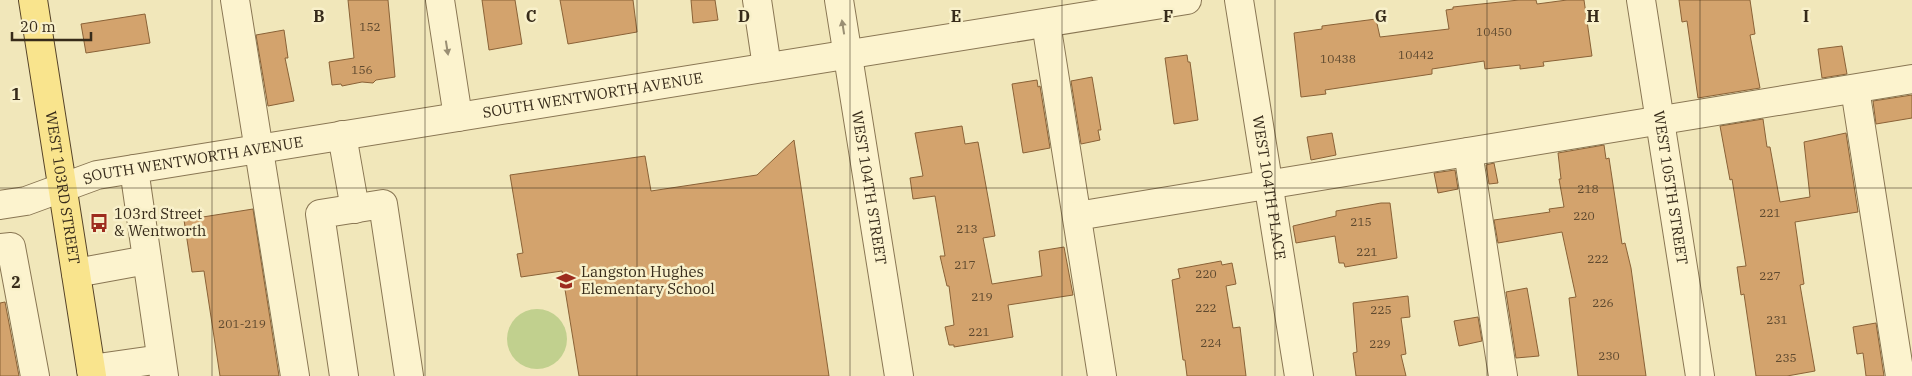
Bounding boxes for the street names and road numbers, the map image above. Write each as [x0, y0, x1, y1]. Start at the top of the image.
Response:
street label: SOUTH WENTWORTH AVENUE [481, 68, 704, 122]
street label: WEST 104TH STREET [848, 109, 891, 266]
street label: WEST 105TH STREET [1649, 109, 1692, 266]
street label: WEST 103RD STREET [42, 110, 84, 266]
street label: WEST 104TH PLACE [1249, 114, 1290, 261]
street label: SOUTH WENTWORTH AVENUE [80, 132, 304, 188]

